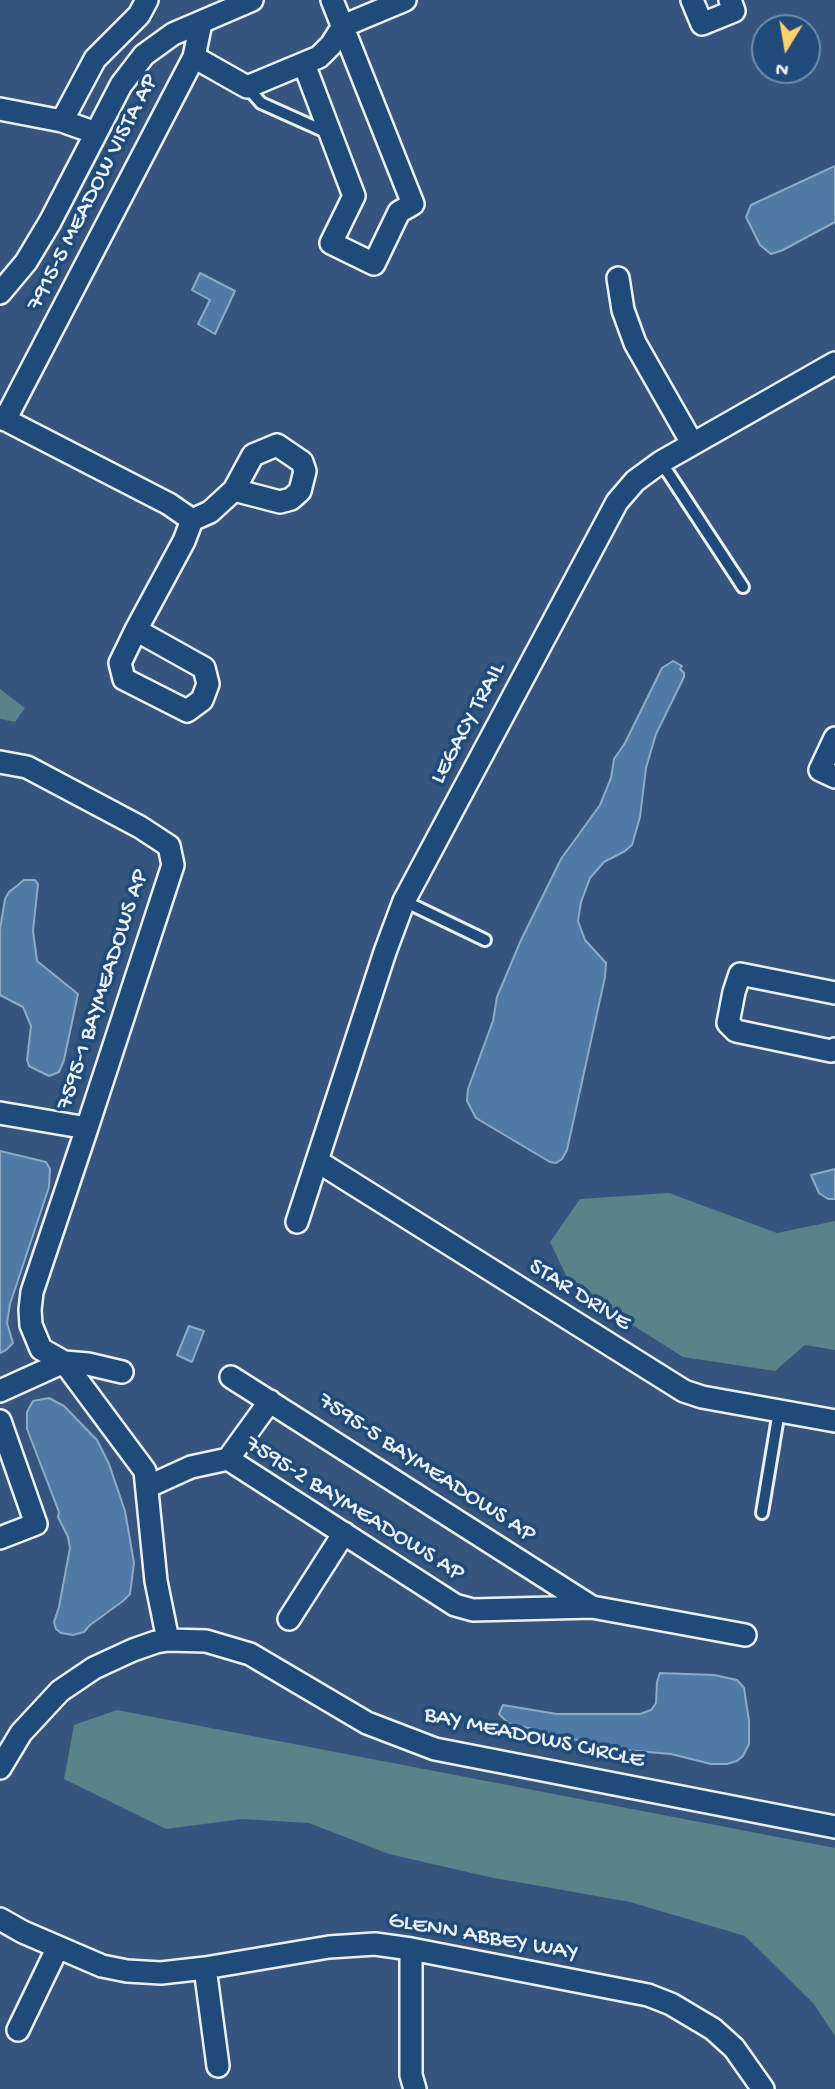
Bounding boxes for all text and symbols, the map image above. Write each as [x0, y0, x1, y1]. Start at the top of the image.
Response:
north arrow [751, 14, 821, 84]
text: N [774, 56, 791, 81]
street label: 7915-5 MEADOW VISTA AP [22, 70, 166, 316]
street label: LEGACY TRAIL [425, 658, 513, 790]
street label: 7595-1 BAYMEADOWS AP [52, 866, 156, 1114]
street label: STAR DRIVE [523, 1253, 635, 1339]
street label: 7595-5 BAYMEADOWS AP [312, 1388, 540, 1550]
street label: 7595-2 BAYMEADOWS AP [239, 1431, 469, 1589]
street label: BAY MEADOWS CIRCLE [421, 1702, 647, 1776]
street label: GLENN ABBEY WAY [386, 1907, 580, 1969]

